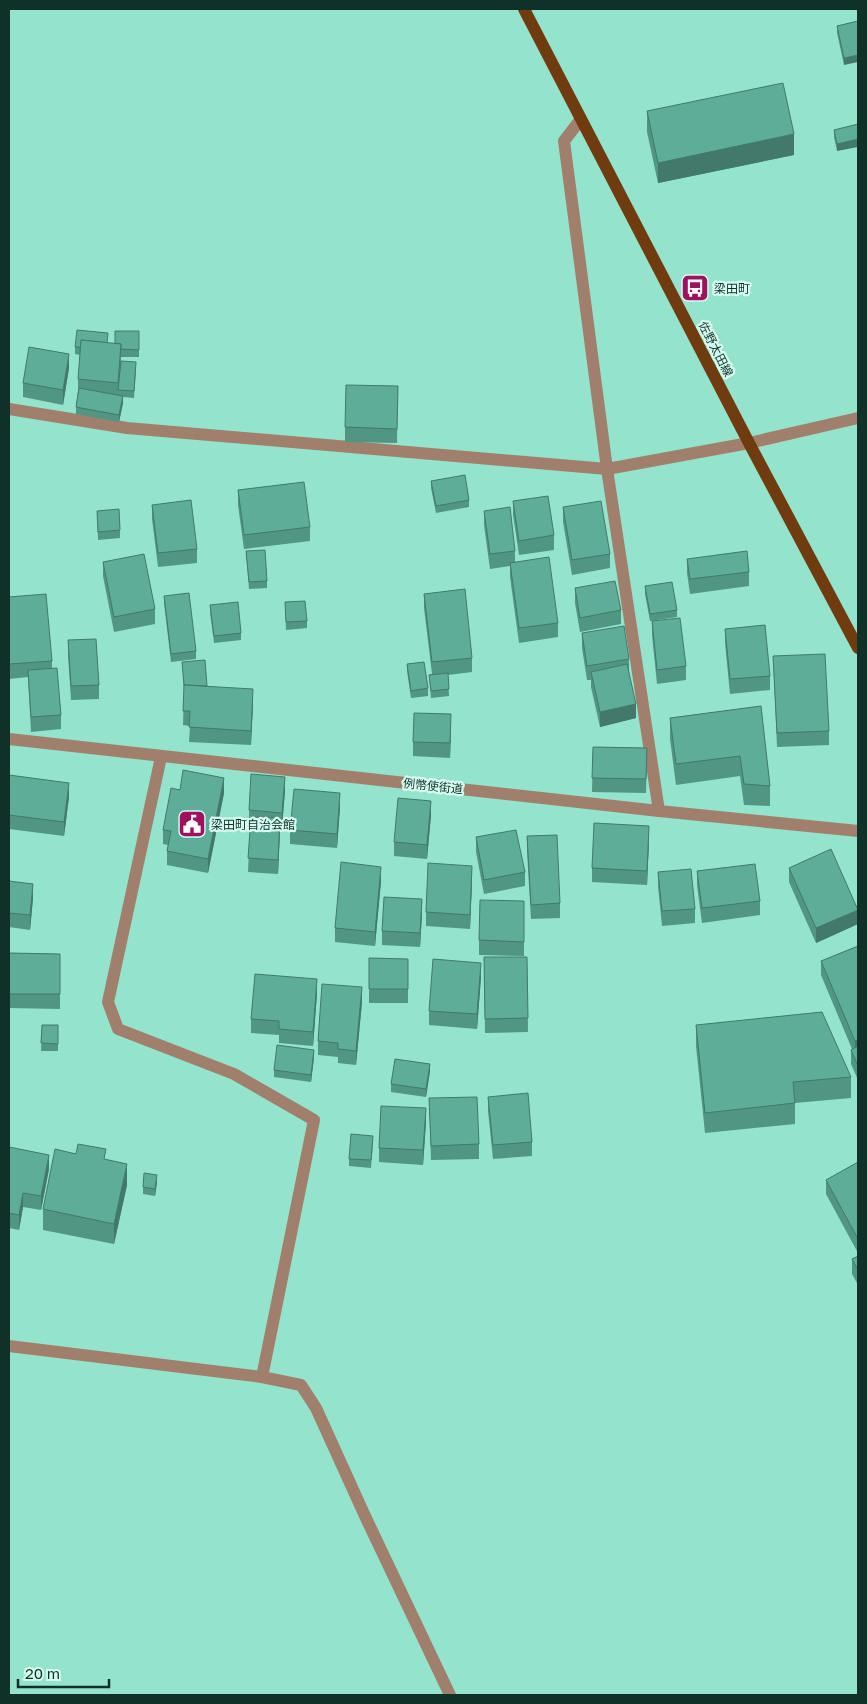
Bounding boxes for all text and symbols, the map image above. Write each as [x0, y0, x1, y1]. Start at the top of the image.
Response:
bus stop icon: 梁田町 [680, 273, 710, 303]
place label: 梁田町 [714, 281, 750, 296]
street label: 佐野太田線 [696, 319, 736, 379]
street label: 例幣使街道 [402, 775, 464, 797]
public building icon: 梁田町自治会館 [177, 809, 207, 839]
place label: 梁田町自治会館 [211, 817, 295, 832]
scale bar [18, 1656, 109, 1688]
text: 20 m [25, 1664, 60, 1682]

